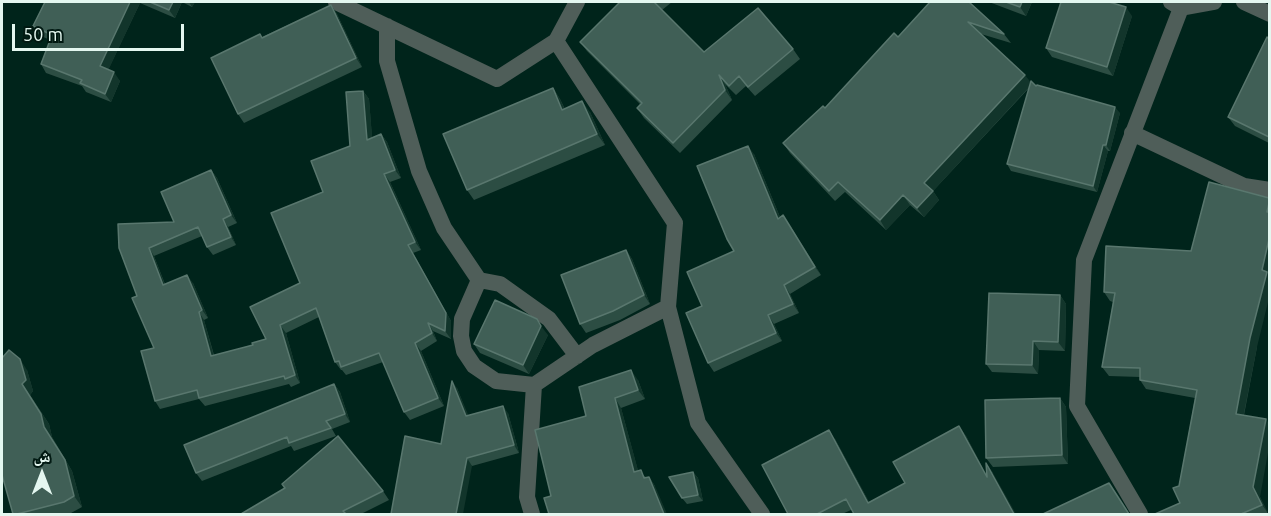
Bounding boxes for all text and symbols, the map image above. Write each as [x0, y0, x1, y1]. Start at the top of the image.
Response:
scale bar [15, 12, 188, 50]
text: 50 m [23, 24, 63, 44]
north arrow [12, 444, 72, 504]
text: ش [34, 447, 50, 465]

